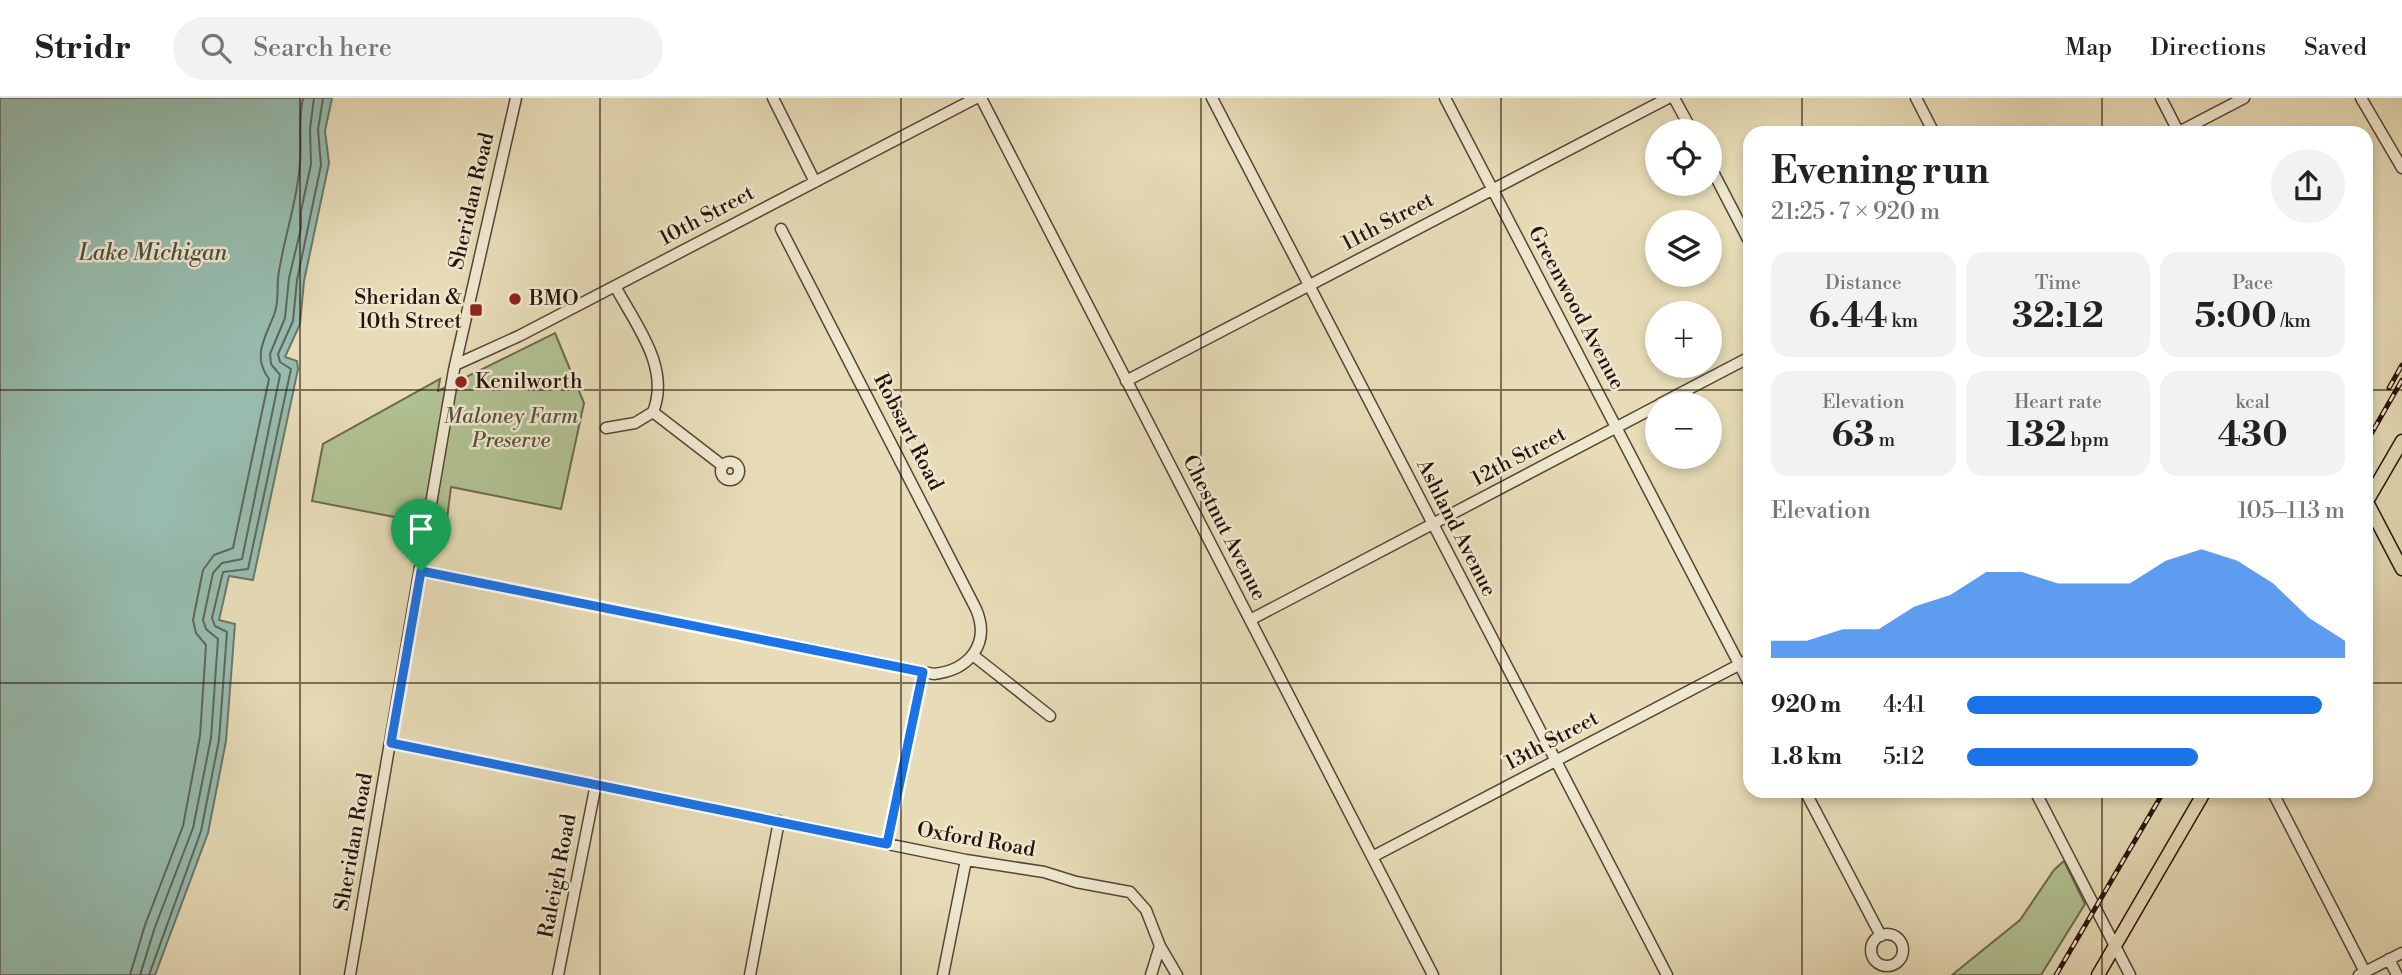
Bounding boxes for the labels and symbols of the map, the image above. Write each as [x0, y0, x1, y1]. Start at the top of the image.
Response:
street label: Sheridan Road [444, 130, 500, 272]
street label: 10th Street [655, 180, 759, 252]
street label: 11th Street [1338, 187, 1439, 257]
street label: Greenwood Avenue [1522, 222, 1630, 394]
water label: Lake Michigan [78, 239, 228, 267]
place label: Sheridan & 10th Street [354, 285, 463, 335]
place label: BMO [528, 286, 579, 312]
marker: BMO [507, 291, 523, 307]
marker: Sheridan & 10th Street [468, 302, 484, 318]
place label: Kenilworth [475, 369, 583, 395]
street label: Robsart Road [867, 369, 949, 495]
marker: Kenilworth [453, 374, 469, 390]
park label: Maloney Farm Preserve [444, 404, 579, 454]
street label: 12th Street [1467, 421, 1571, 493]
street label: Chestnut Avenue [1176, 451, 1272, 605]
street label: Ashland Avenue [1410, 454, 1502, 601]
pin [391, 499, 451, 571]
street label: 13th Street [1501, 705, 1604, 776]
street label: Sheridan Road [329, 771, 379, 913]
street label: Raleigh Road [533, 812, 583, 940]
street label: Oxford Road [915, 817, 1037, 863]

